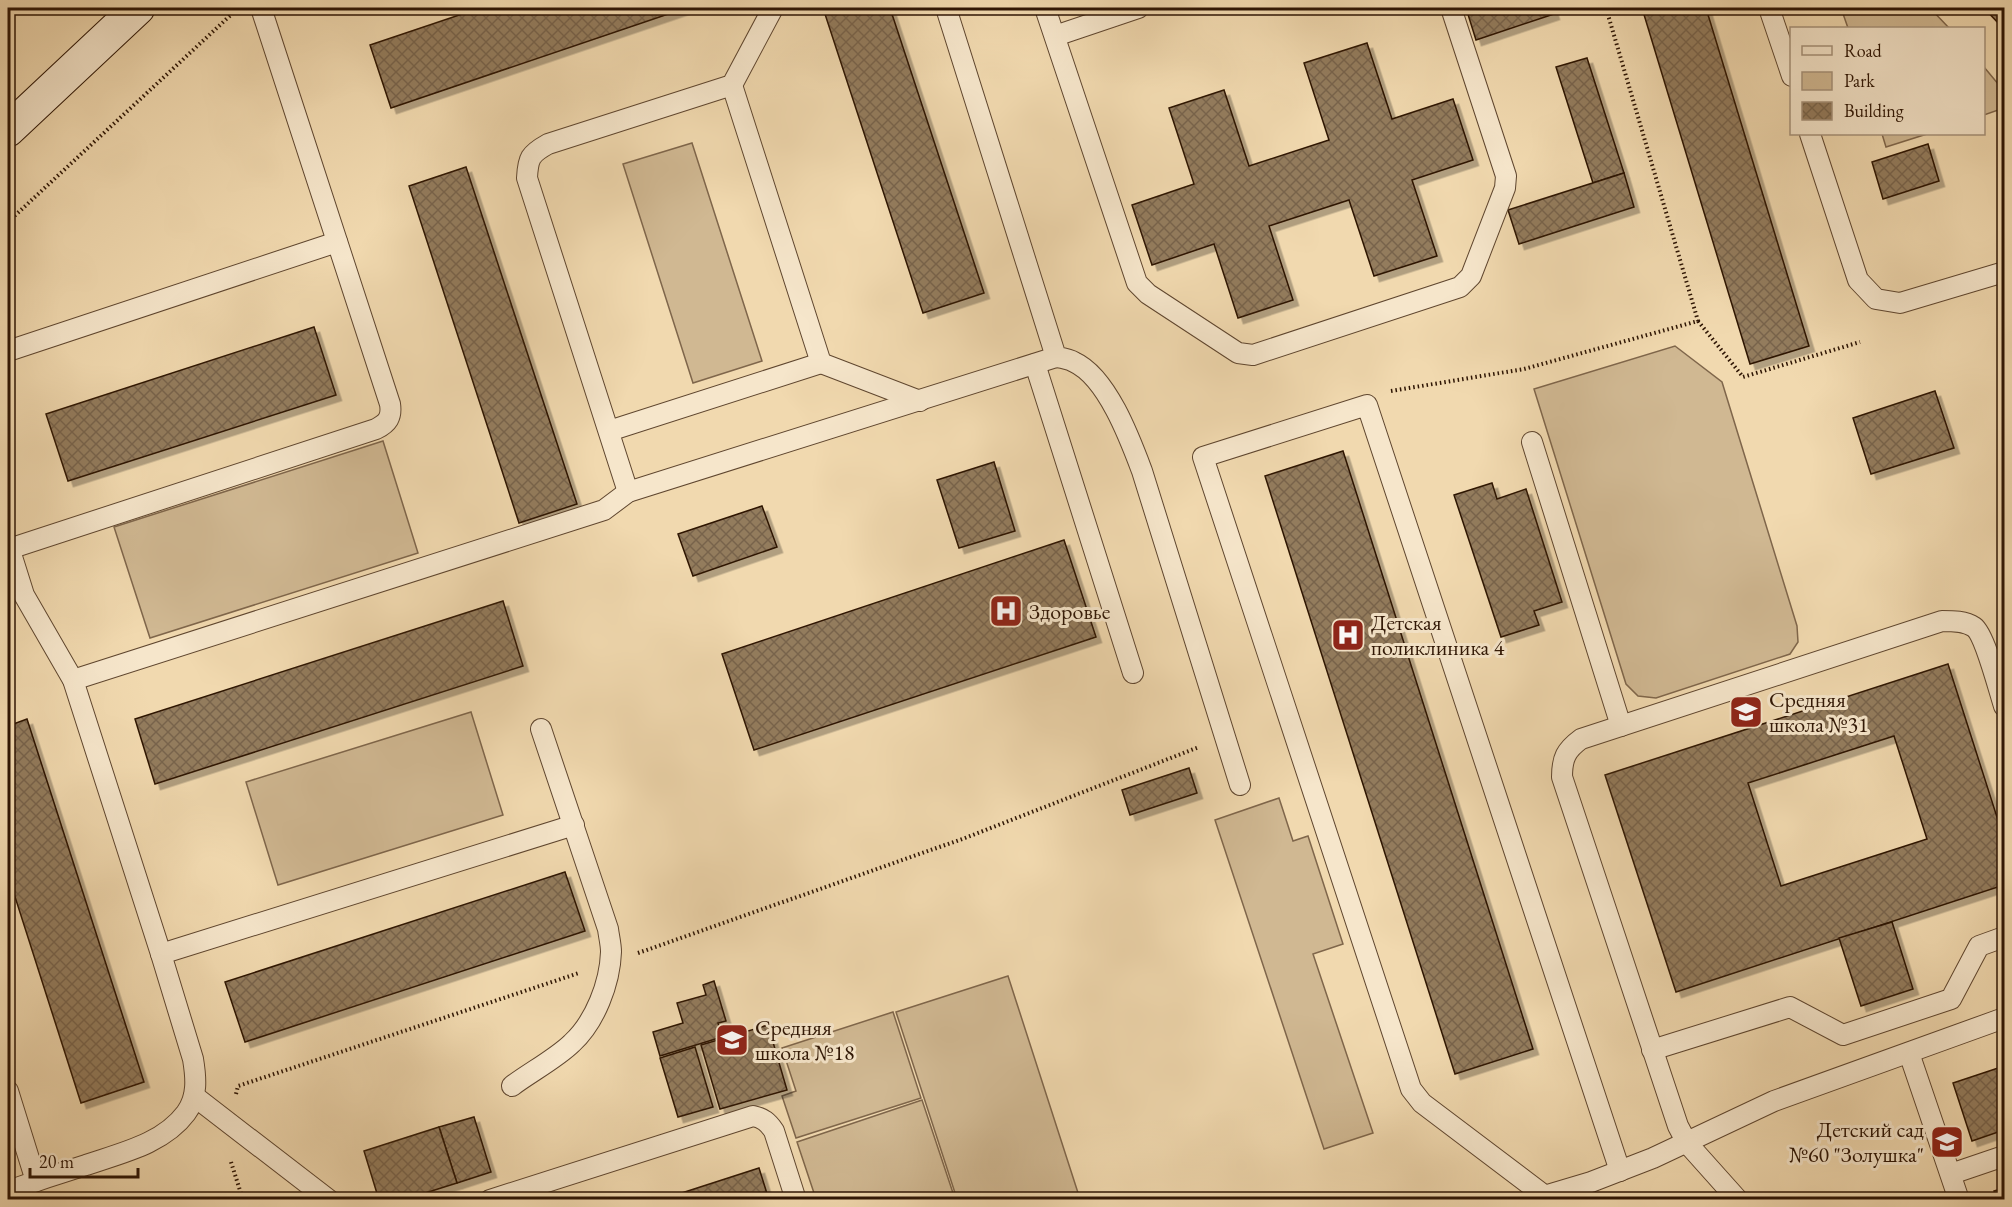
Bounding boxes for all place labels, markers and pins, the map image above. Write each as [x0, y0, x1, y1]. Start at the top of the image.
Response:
hospital icon: Здоровье [988, 593, 1024, 629]
place label: Здоровье [1029, 597, 1111, 626]
place label: Детская поликлиника 4 [1371, 608, 1505, 662]
hospital icon: Детская поликлиника 4 [1330, 617, 1366, 653]
place label: Средняя школа №31 [1769, 685, 1869, 739]
school or university icon: Средняя школа №31 [1728, 694, 1764, 730]
place label: Средняя школа №18 [755, 1013, 855, 1067]
school or university icon: Средняя школа №18 [714, 1022, 750, 1058]
place label: Детский сад №60 "Золушка" [1789, 1115, 1924, 1169]
school or university icon: Детский сад №60 "Золушка" [1929, 1124, 1965, 1160]

